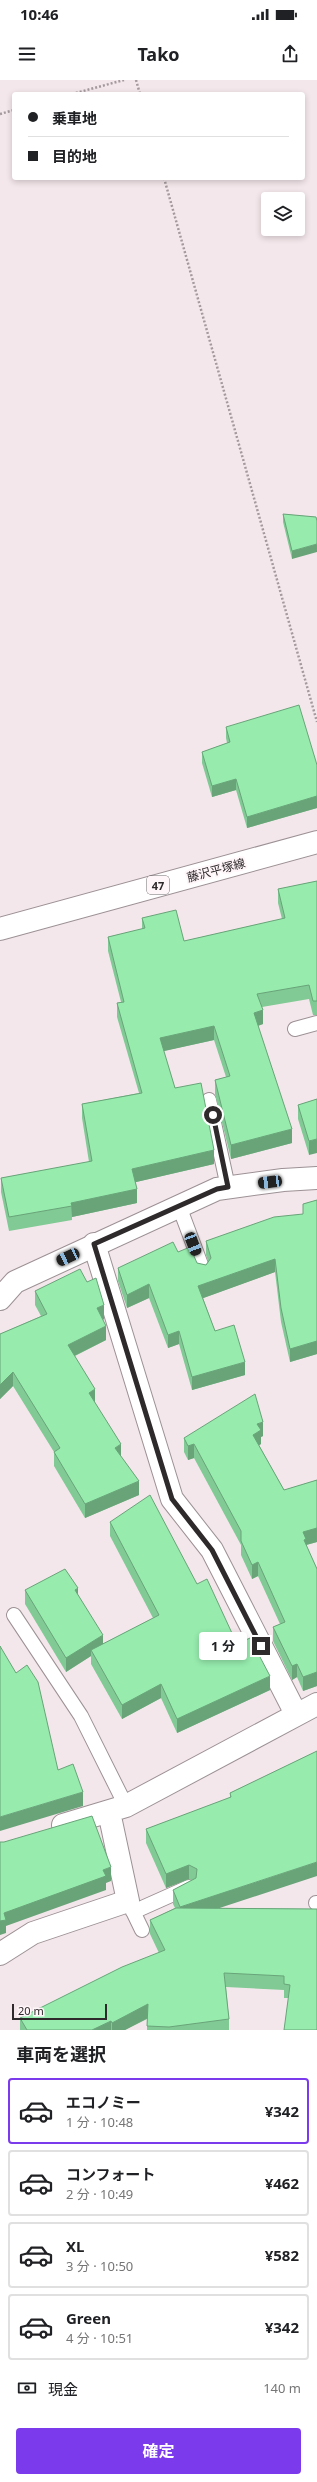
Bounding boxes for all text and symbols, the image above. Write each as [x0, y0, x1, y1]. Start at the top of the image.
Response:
text: 10:46 [20, 4, 59, 24]
text: Tako [137, 42, 180, 66]
icon: menu [16, 43, 38, 65]
icon: share [279, 43, 301, 65]
text: 乗車地 [52, 108, 97, 128]
text: 目的地 [52, 146, 97, 166]
map controls [261, 192, 305, 236]
button: layers [261, 192, 305, 236]
street label: 藤沢平塚線 [185, 854, 247, 886]
road number: 47 [147, 876, 169, 894]
route start [204, 1106, 222, 1124]
car [257, 1175, 283, 1189]
car [183, 1231, 203, 1257]
car [55, 1246, 81, 1268]
callout: 1 分 [199, 1632, 247, 1660]
text: 1 分 [211, 1637, 235, 1655]
route end [252, 1637, 270, 1655]
scale bar [12, 2002, 107, 2021]
text: 20 m [18, 2003, 44, 2018]
text: 車両を選択 [16, 2042, 106, 2066]
text: エコノミー [66, 2092, 141, 2112]
icon: car [18, 2093, 54, 2129]
text: ¥342 [265, 2101, 299, 2121]
text: 1 分 · 10:48 [66, 2113, 133, 2131]
text: コンフォート [66, 2164, 156, 2184]
icon: car [18, 2165, 54, 2201]
text: ¥462 [265, 2173, 299, 2193]
text: 2 分 · 10:49 [66, 2185, 133, 2203]
text: XL [66, 2236, 84, 2256]
icon: car [18, 2237, 54, 2273]
text: ¥582 [265, 2245, 299, 2265]
text: 3 分 · 10:50 [66, 2257, 133, 2275]
text: Green [66, 2308, 111, 2328]
icon: car [18, 2309, 54, 2345]
text: ¥342 [265, 2317, 299, 2337]
text: 4 分 · 10:51 [66, 2329, 133, 2347]
icon: cash [16, 2377, 38, 2399]
text: 現金 [48, 2379, 78, 2399]
text: 140 m [263, 2379, 301, 2397]
button: 確定 [16, 2428, 301, 2474]

